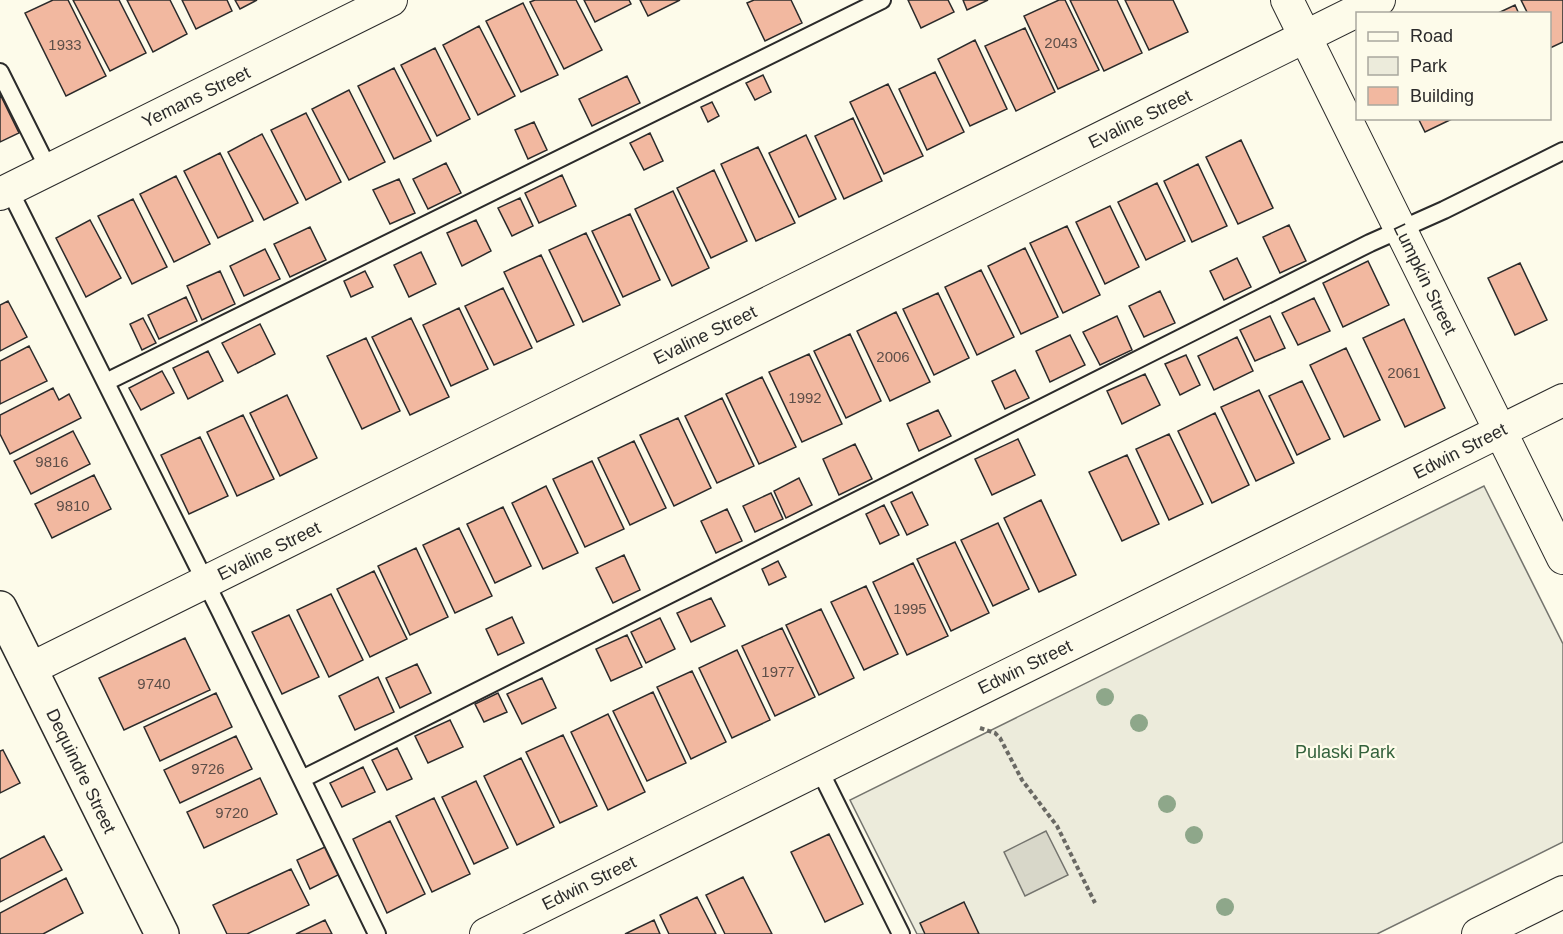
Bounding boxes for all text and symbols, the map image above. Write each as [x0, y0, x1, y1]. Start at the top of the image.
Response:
legend [1356, 12, 1551, 120]
text: Road [1410, 26, 1453, 46]
house number: 2043 [1044, 34, 1078, 51]
house number: 1933 [48, 36, 82, 53]
text: Park [1410, 56, 1448, 76]
street label: Yemans Street [139, 62, 253, 132]
street label: Evaline Street [1085, 85, 1195, 153]
text: Building [1410, 86, 1474, 106]
street label: Lumpkin Street [1389, 220, 1461, 338]
street label: Evaline Street [650, 301, 760, 369]
house number: 2006 [876, 348, 910, 365]
house number: 2061 [1387, 364, 1421, 381]
house number: 1992 [788, 389, 822, 406]
street label: Edwin Street [1410, 419, 1510, 483]
house number: 9816 [35, 453, 69, 470]
house number: 9810 [56, 497, 90, 514]
street label: Evaline Street [214, 517, 324, 585]
house number: 1995 [893, 600, 927, 617]
street label: Edwin Street [975, 636, 1075, 698]
house number: 1977 [761, 663, 795, 680]
house number: 9740 [137, 675, 171, 692]
street label: Dequindre Street [42, 705, 120, 837]
park label: Pulaski Park [1295, 742, 1396, 762]
house number: 9726 [191, 760, 225, 777]
house number: 9720 [215, 804, 249, 821]
street label: Edwin Street [539, 852, 639, 914]

